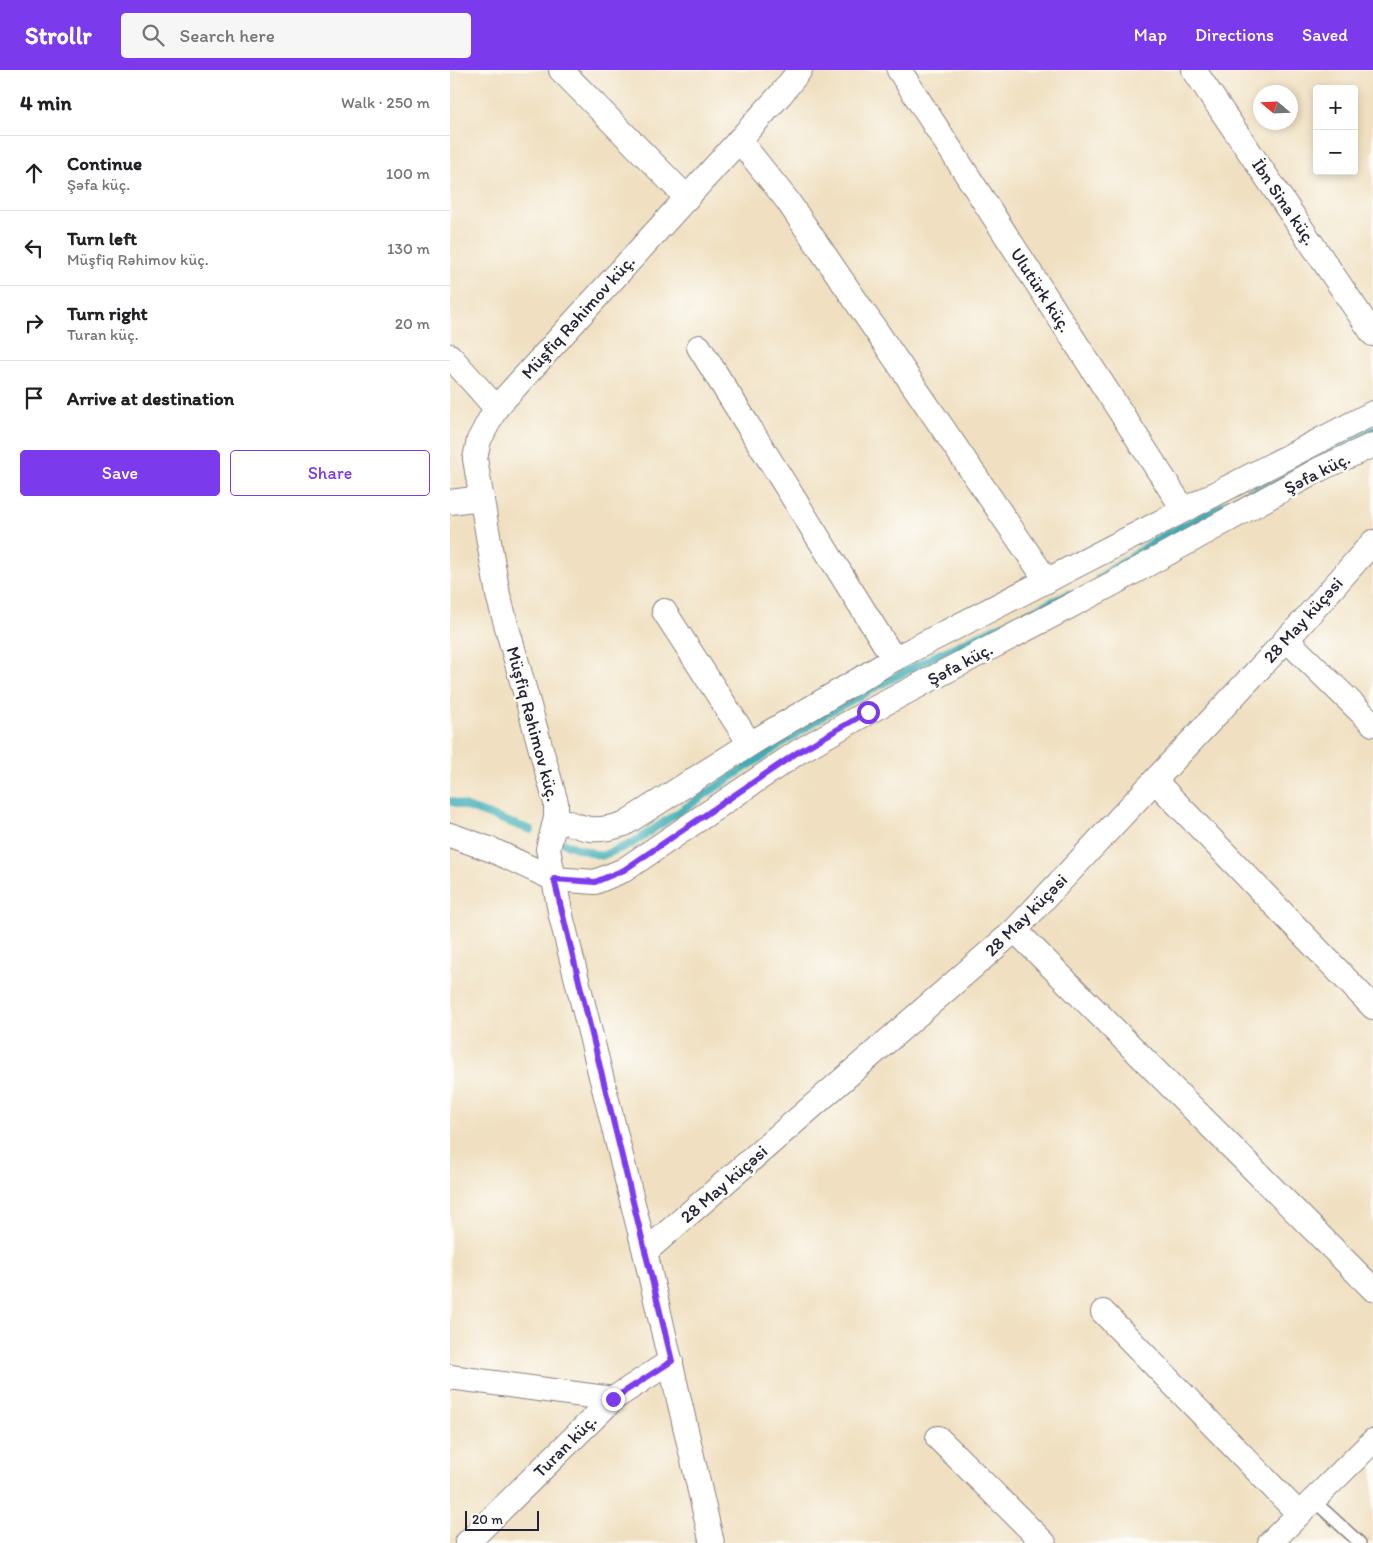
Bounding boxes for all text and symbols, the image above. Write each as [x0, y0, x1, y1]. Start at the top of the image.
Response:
search box [121, 13, 471, 58]
text: Strollr [25, 21, 91, 50]
icon: search [139, 21, 167, 49]
text: Search here [179, 24, 275, 47]
text: Map [1134, 24, 1167, 46]
text: Directions [1195, 24, 1274, 46]
text: Saved [1302, 24, 1348, 46]
north arrow [1253, 85, 1298, 130]
map controls [1313, 85, 1358, 175]
button: + [1313, 85, 1358, 130]
text: 4 min [20, 90, 72, 115]
text: Walk · 250 m [341, 93, 430, 112]
button: − [1313, 130, 1358, 175]
text: Continue [67, 152, 142, 175]
street label: İbn Sina küç. [1247, 155, 1321, 249]
icon: ahead [20, 159, 48, 187]
text: 100 m [386, 164, 430, 183]
text: Şəfa küç. [67, 175, 130, 194]
text: Turn left [67, 227, 137, 250]
icon: left [20, 234, 48, 262]
text: 130 m [387, 239, 430, 258]
street label: Ulutürk küç. [1006, 244, 1076, 336]
text: Müşfiq Rəhimov küç. [67, 250, 209, 269]
street label: Müşfiq Rəhimov küç. [516, 250, 640, 384]
text: Turn right [67, 302, 148, 325]
icon: right [20, 309, 48, 337]
text: 20 m [395, 314, 430, 333]
text: Turan küç. [67, 325, 139, 344]
icon: arrive [20, 384, 48, 412]
text: Arrive at destination [67, 387, 234, 410]
street label: Şəfa küç. [1280, 447, 1354, 499]
button: Save [20, 450, 220, 496]
button: Share [230, 450, 430, 496]
street label: 28 May küçəsi [1259, 572, 1347, 668]
street label: Şəfa küç. [923, 638, 997, 690]
street label: Müşfiq Rəhimov küç. [502, 644, 564, 804]
route start [857, 701, 880, 724]
street label: 28 May küçəsi [980, 869, 1072, 961]
street label: 28 May küçəsi [676, 1140, 772, 1228]
route end [602, 1388, 625, 1411]
street label: Turan küç. [529, 1410, 601, 1482]
scale bar [465, 1508, 539, 1531]
text: 20 m [472, 1511, 503, 1528]

